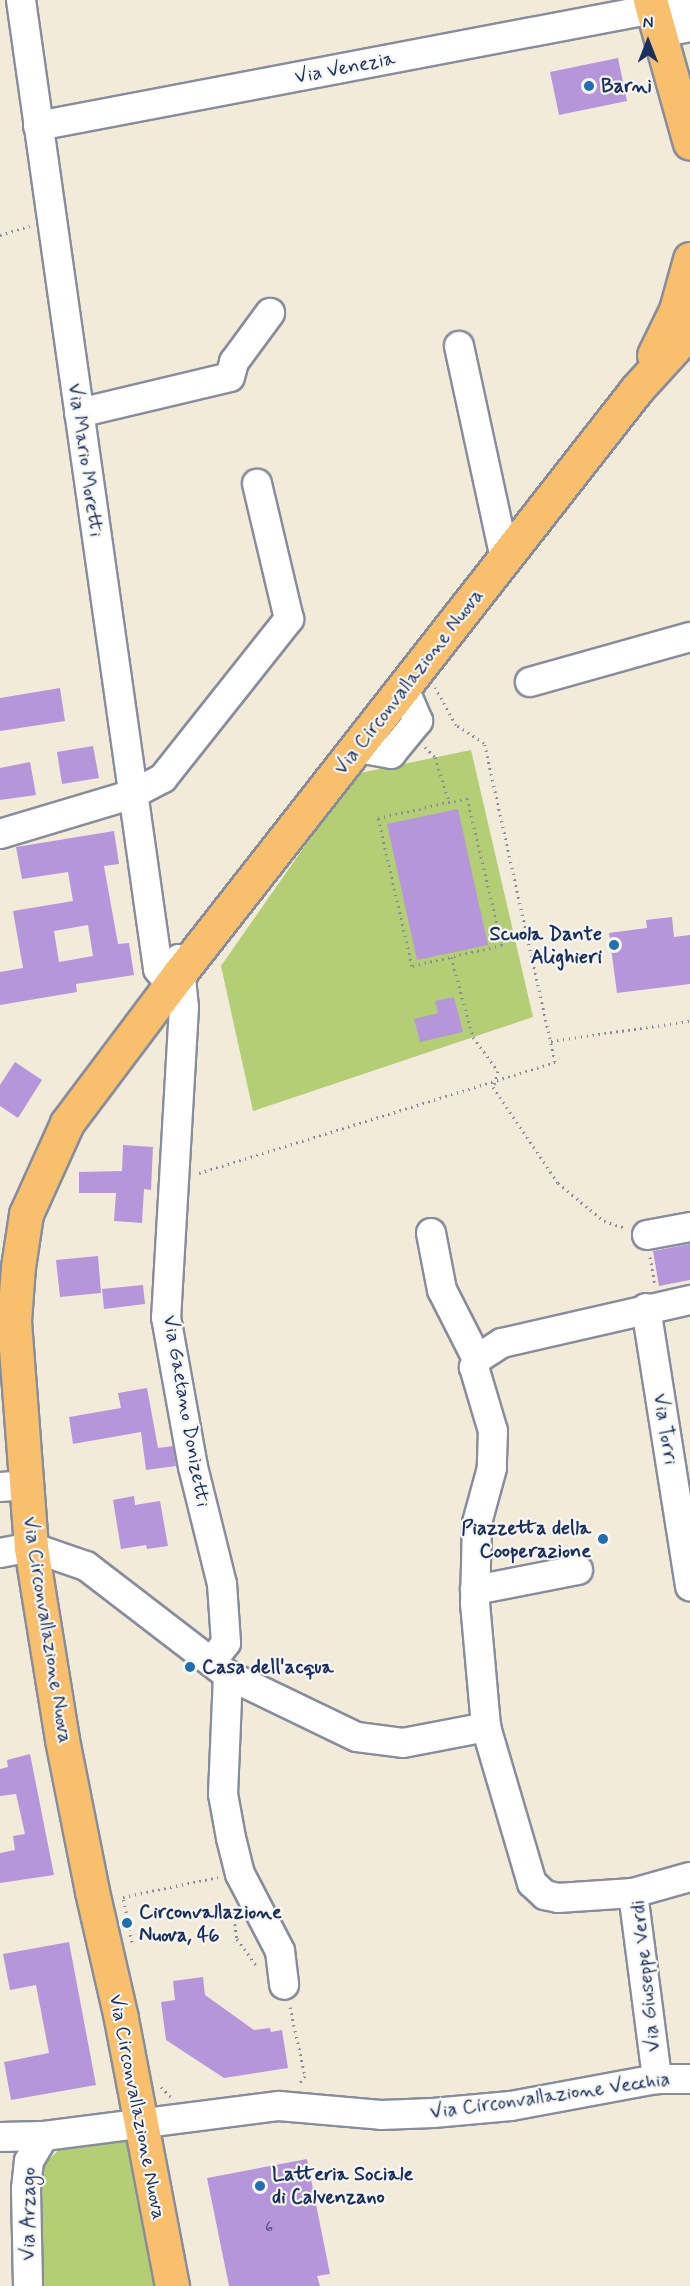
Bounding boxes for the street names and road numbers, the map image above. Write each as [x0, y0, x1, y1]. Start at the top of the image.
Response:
street label: Via Venezia [293, 47, 397, 89]
street label: Via Mario Moretti [62, 382, 108, 538]
street label: Via Circonvallazione Nuova [329, 584, 489, 780]
street label: Via Gaetano Donizetti [157, 1313, 215, 1509]
street label: Via Torri [647, 1391, 683, 1467]
street label: Via Circonvallazione Nuova [17, 1515, 77, 1745]
street label: Via Giuseppe Verdi [626, 1899, 666, 2053]
street label: Via Circonvallazione Nuova [103, 1992, 171, 2222]
street label: Via Circonvallazione Vecchia [429, 2067, 671, 2125]
street label: Via Arzago [16, 2167, 42, 2261]

